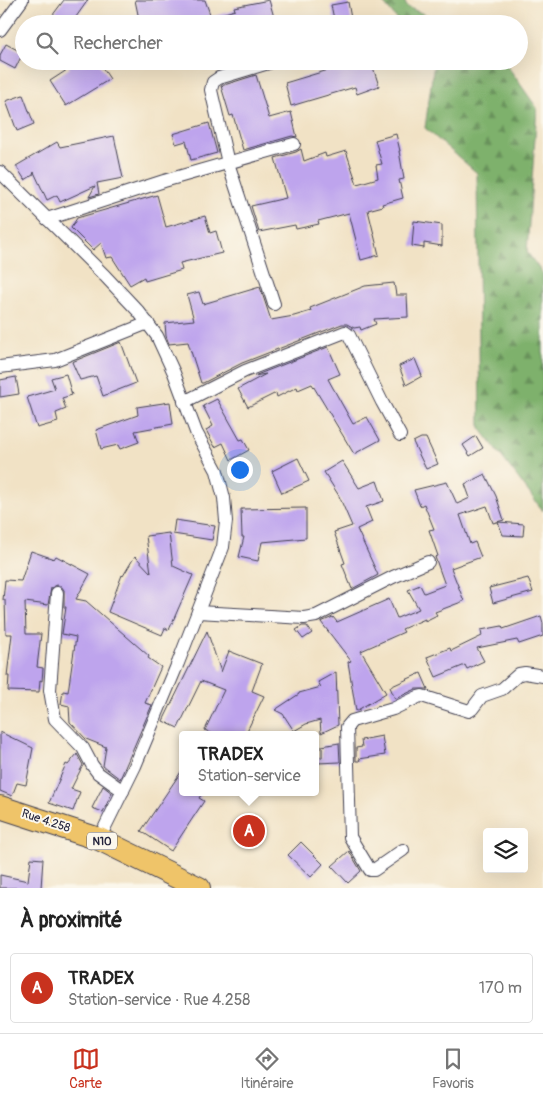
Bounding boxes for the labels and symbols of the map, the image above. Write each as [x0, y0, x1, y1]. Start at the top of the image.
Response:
your location [227, 457, 253, 483]
street label: Rue 4.258 [20, 806, 72, 836]
pin: A [233, 812, 265, 850]
road number: N10 [87, 832, 117, 849]

